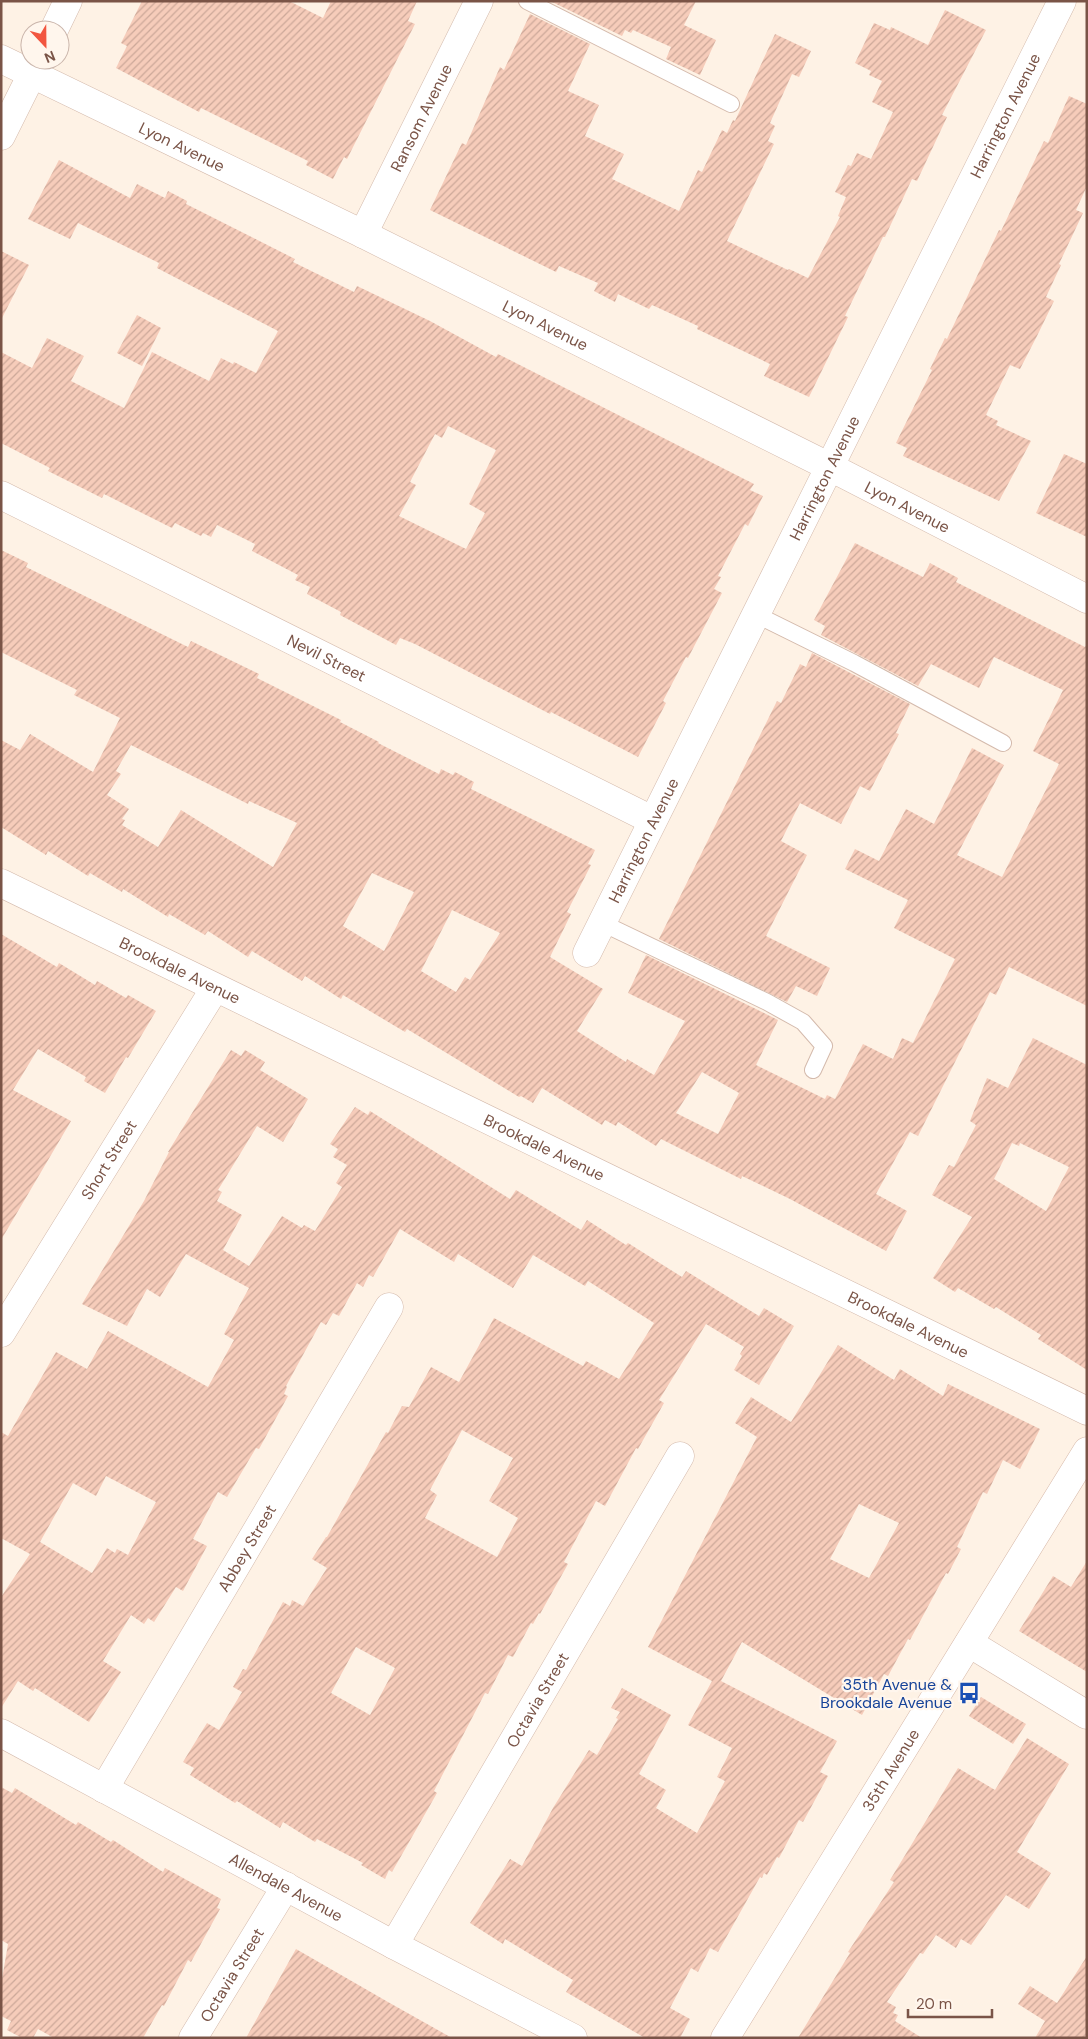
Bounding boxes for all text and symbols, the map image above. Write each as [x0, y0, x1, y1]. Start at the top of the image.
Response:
north arrow [20, 20, 70, 70]
text: N [42, 47, 58, 67]
street label: Harrington Avenue [965, 50, 1045, 182]
street label: Ransom Avenue [386, 60, 457, 175]
street label: Lyon Avenue [135, 117, 228, 177]
street label: Lyon Avenue [499, 295, 592, 356]
street label: Harrington Avenue [785, 412, 864, 544]
street label: Lyon Avenue [861, 477, 953, 538]
street label: Nevil Street [284, 630, 369, 686]
street label: Harrington Avenue [604, 775, 684, 906]
street label: Brookdale Avenue [116, 932, 244, 1009]
street label: Brookdale Avenue [480, 1109, 608, 1186]
street label: Short Street [76, 1116, 142, 1204]
street label: Brookdale Avenue [844, 1286, 972, 1363]
street label: Abbey Street [213, 1501, 281, 1596]
street label: Octavia Street [502, 1649, 574, 1751]
place label: 35th Avenue & Brookdale Avenue [820, 1674, 952, 1713]
bus stop icon: 35th Avenue & Brookdale Avenue [956, 1680, 982, 1706]
street label: 35th Avenue [857, 1725, 924, 1815]
street label: Allendale Avenue [225, 1848, 346, 1926]
street label: Octavia Street [195, 1924, 269, 2026]
scale bar [908, 1986, 992, 2018]
text: 20 m [916, 1994, 952, 2014]

